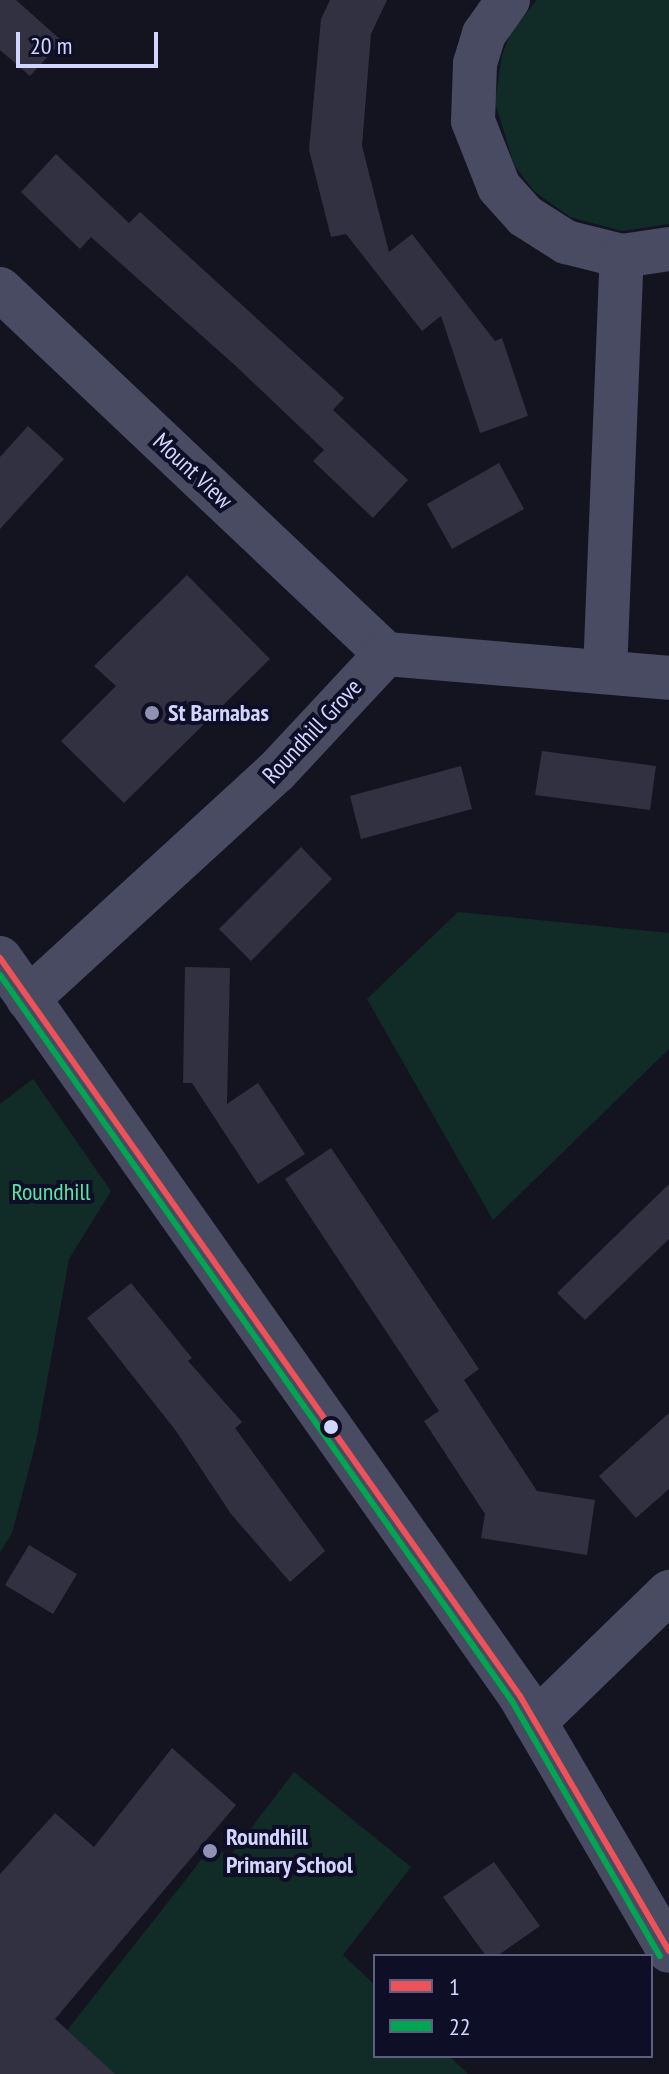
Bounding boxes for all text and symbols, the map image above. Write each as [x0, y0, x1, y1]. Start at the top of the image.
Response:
scale bar [20, 16, 162, 66]
text: 20 m [30, 30, 72, 61]
street label: Mount View [147, 427, 239, 515]
street label: Roundhill Grove [256, 673, 368, 789]
place label: St Barnabas [168, 699, 269, 727]
marker: St Barnabas [143, 704, 161, 722]
park label: Roundhill [11, 1178, 91, 1206]
unlabelled marker [323, 1419, 339, 1435]
place label: Roundhill Primary School [226, 1823, 354, 1879]
marker: Roundhill Primary School [201, 1842, 219, 1860]
legend [373, 1954, 653, 2058]
text: 1 [449, 1971, 460, 2002]
text: 22 [449, 2011, 471, 2042]

